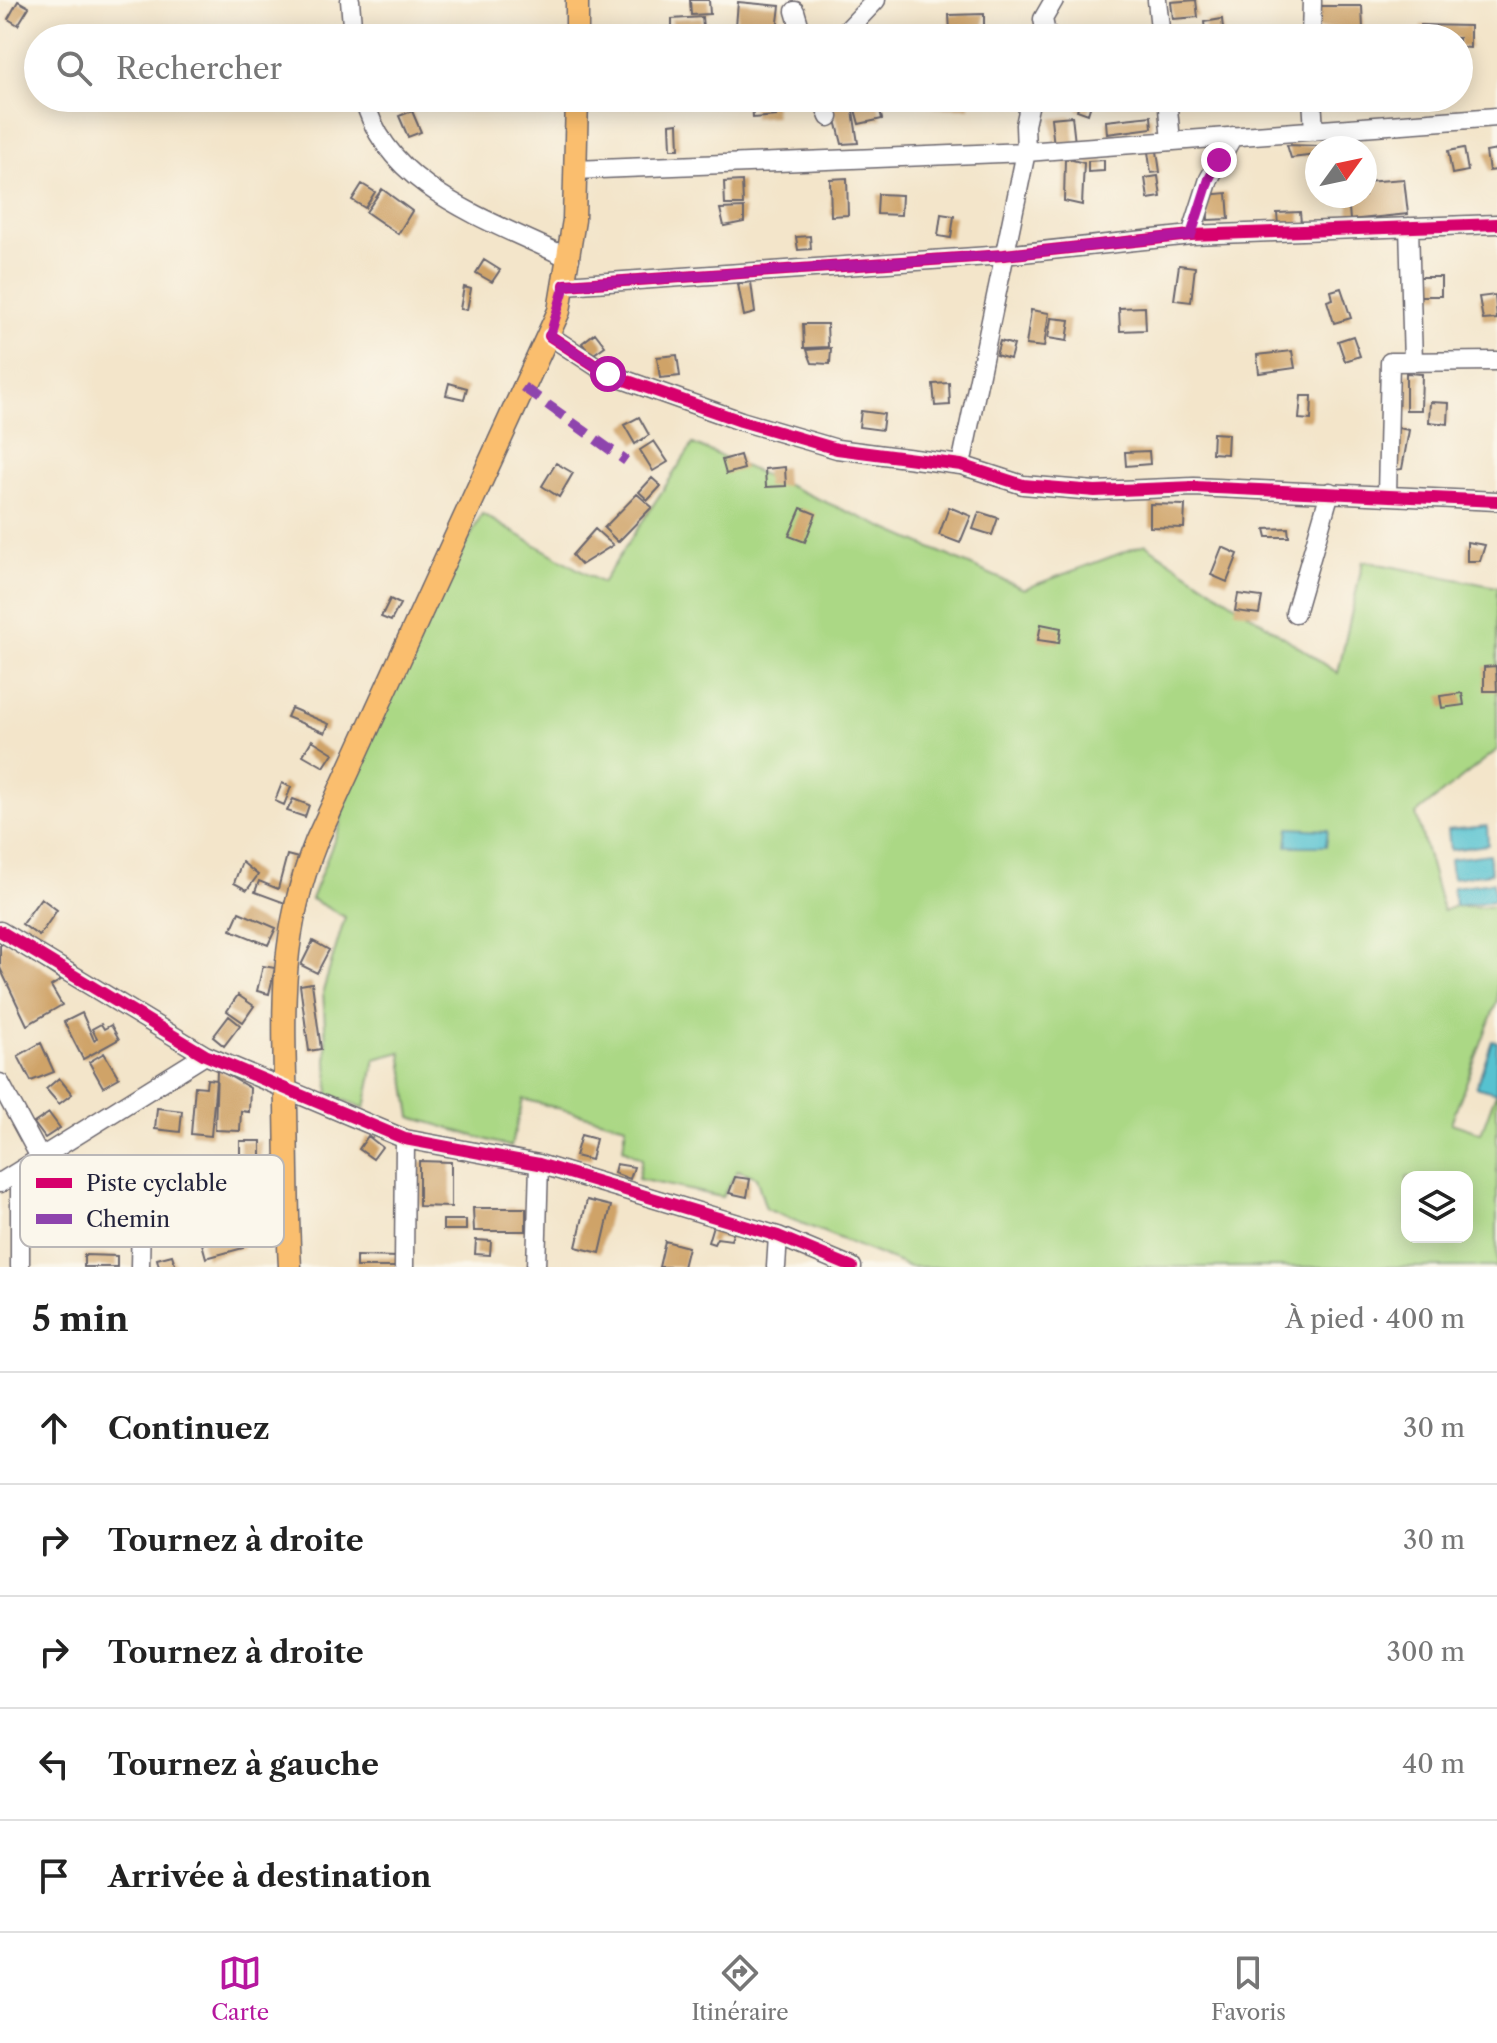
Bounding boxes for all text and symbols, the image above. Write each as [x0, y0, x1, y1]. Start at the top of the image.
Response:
search box [24, 24, 1473, 112]
icon: search [52, 46, 96, 90]
text: Rechercher [116, 50, 282, 87]
north arrow [1305, 136, 1377, 208]
route end [1201, 142, 1237, 178]
route start [590, 356, 626, 392]
legend [20, 1155, 284, 1247]
text: Piste cyclable [86, 1170, 227, 1197]
map controls [1401, 1171, 1473, 1243]
button: layers [1401, 1171, 1473, 1243]
text: Chemin [86, 1206, 170, 1233]
text: 5 min [32, 1298, 129, 1340]
text: À pied · 400 m [1285, 1303, 1465, 1335]
icon: ahead [32, 1406, 76, 1450]
text: Continuez [108, 1410, 270, 1447]
text: 30 m [1403, 1412, 1465, 1444]
icon: right [32, 1518, 76, 1562]
text: Tournez à droite [108, 1522, 364, 1559]
text: 30 m [1403, 1524, 1465, 1556]
icon: right [32, 1630, 76, 1674]
text: Tournez à droite [108, 1634, 364, 1671]
text: 300 m [1387, 1636, 1465, 1668]
icon: left [32, 1742, 76, 1786]
text: Tournez à gauche [108, 1746, 379, 1783]
text: 40 m [1402, 1748, 1465, 1780]
icon: arrive [32, 1854, 76, 1898]
text: Arrivée à destination [108, 1858, 431, 1895]
tab: Carte [211, 1951, 269, 2026]
tab: Itinéraire [691, 1951, 789, 2026]
tab: Favoris [1211, 1951, 1286, 2026]

